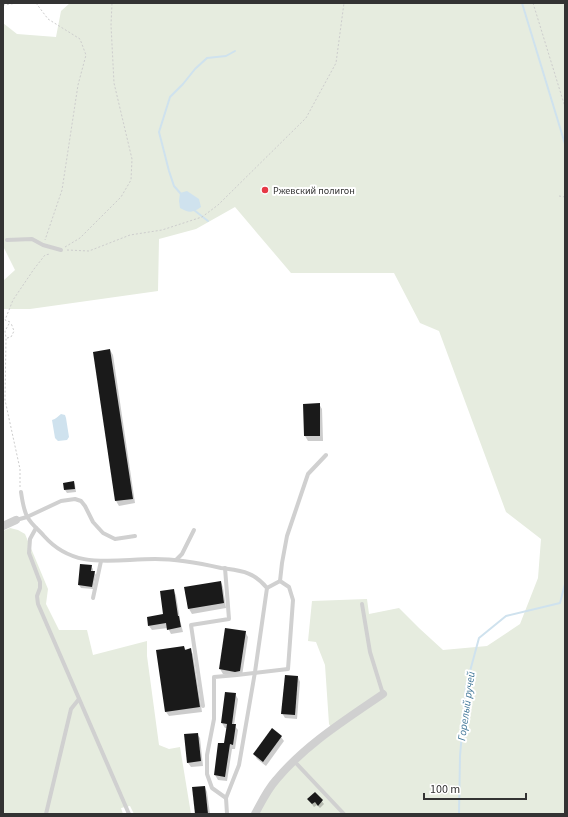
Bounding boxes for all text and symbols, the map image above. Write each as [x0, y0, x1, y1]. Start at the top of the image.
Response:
place label: Ржевский полигон [273, 184, 355, 198]
marker: Ржевский полигон [260, 185, 270, 195]
water label: Горелый ручей [454, 670, 479, 742]
scale bar [424, 775, 526, 801]
text: 100 m [430, 781, 460, 798]

